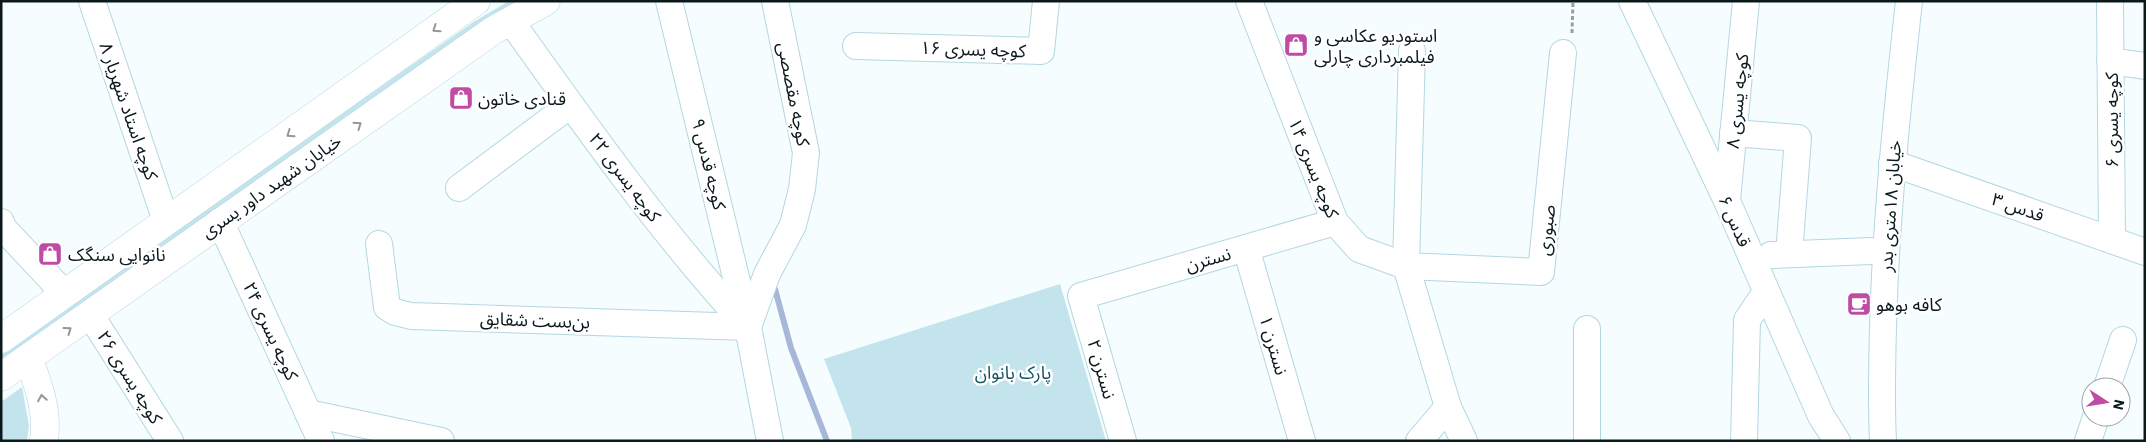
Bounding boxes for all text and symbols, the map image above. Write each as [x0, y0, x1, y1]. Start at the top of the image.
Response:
one-way arrow [433, 24, 442, 32]
place label: استودیو عکاسی و فیلمبرداری چارلی [1314, 24, 1437, 68]
shop icon: استودیو عکاسی و فیلمبرداری چارلی [1283, 32, 1309, 58]
street label: کوچه یسری ۱۶ [920, 36, 1027, 62]
street label: کوچه استاد شهریار ۸ [95, 39, 164, 184]
street label: کوچه مقصصی [773, 40, 815, 148]
street label: کوچه یسری ۸ [1721, 52, 1754, 150]
street label: کوچه یسری ۶ [2100, 72, 2123, 168]
shop icon: قنادی خاتون [448, 85, 474, 111]
place label: قنادی خاتون [478, 87, 566, 110]
street label: کوچه یسری ۱۴ [1283, 115, 1345, 222]
street label: کوچه قدس ۹ [686, 116, 732, 213]
one-way arrow [352, 122, 362, 131]
one-way arrow [286, 128, 295, 137]
street label: کوچه یسری ۲۲ [584, 128, 666, 227]
street label: خیابان شهید داور یسری [196, 129, 346, 243]
street label: خیابان ۱۸متری بدر [1874, 139, 1906, 274]
street label: قدس ۳ [1989, 187, 2047, 227]
street label: قدس ۶ [1714, 192, 1756, 250]
street label: صبوری [1532, 203, 1560, 257]
shop icon: نانوایی سنگک [37, 241, 63, 267]
street label: نسترن [1183, 242, 1233, 276]
place label: نانوایی سنگک [68, 243, 166, 266]
street label: کوچه یسری ۲۴ [238, 278, 304, 384]
cafe icon: کافه بوهو [1846, 291, 1872, 317]
place label: کافه بوهو [1876, 293, 1942, 316]
street label: بن‌بست شقایق [480, 307, 590, 333]
street label: نسترن ۱ [1255, 313, 1293, 377]
street label: کوچه یسری ۲۶ [92, 326, 168, 428]
one-way arrow [62, 327, 72, 336]
street label: نسترن ۲ [1083, 337, 1121, 401]
park label: پارک بانوان [975, 361, 1051, 384]
north arrow [2081, 377, 2131, 427]
one-way arrow [37, 394, 47, 403]
text: N [2109, 398, 2129, 412]

